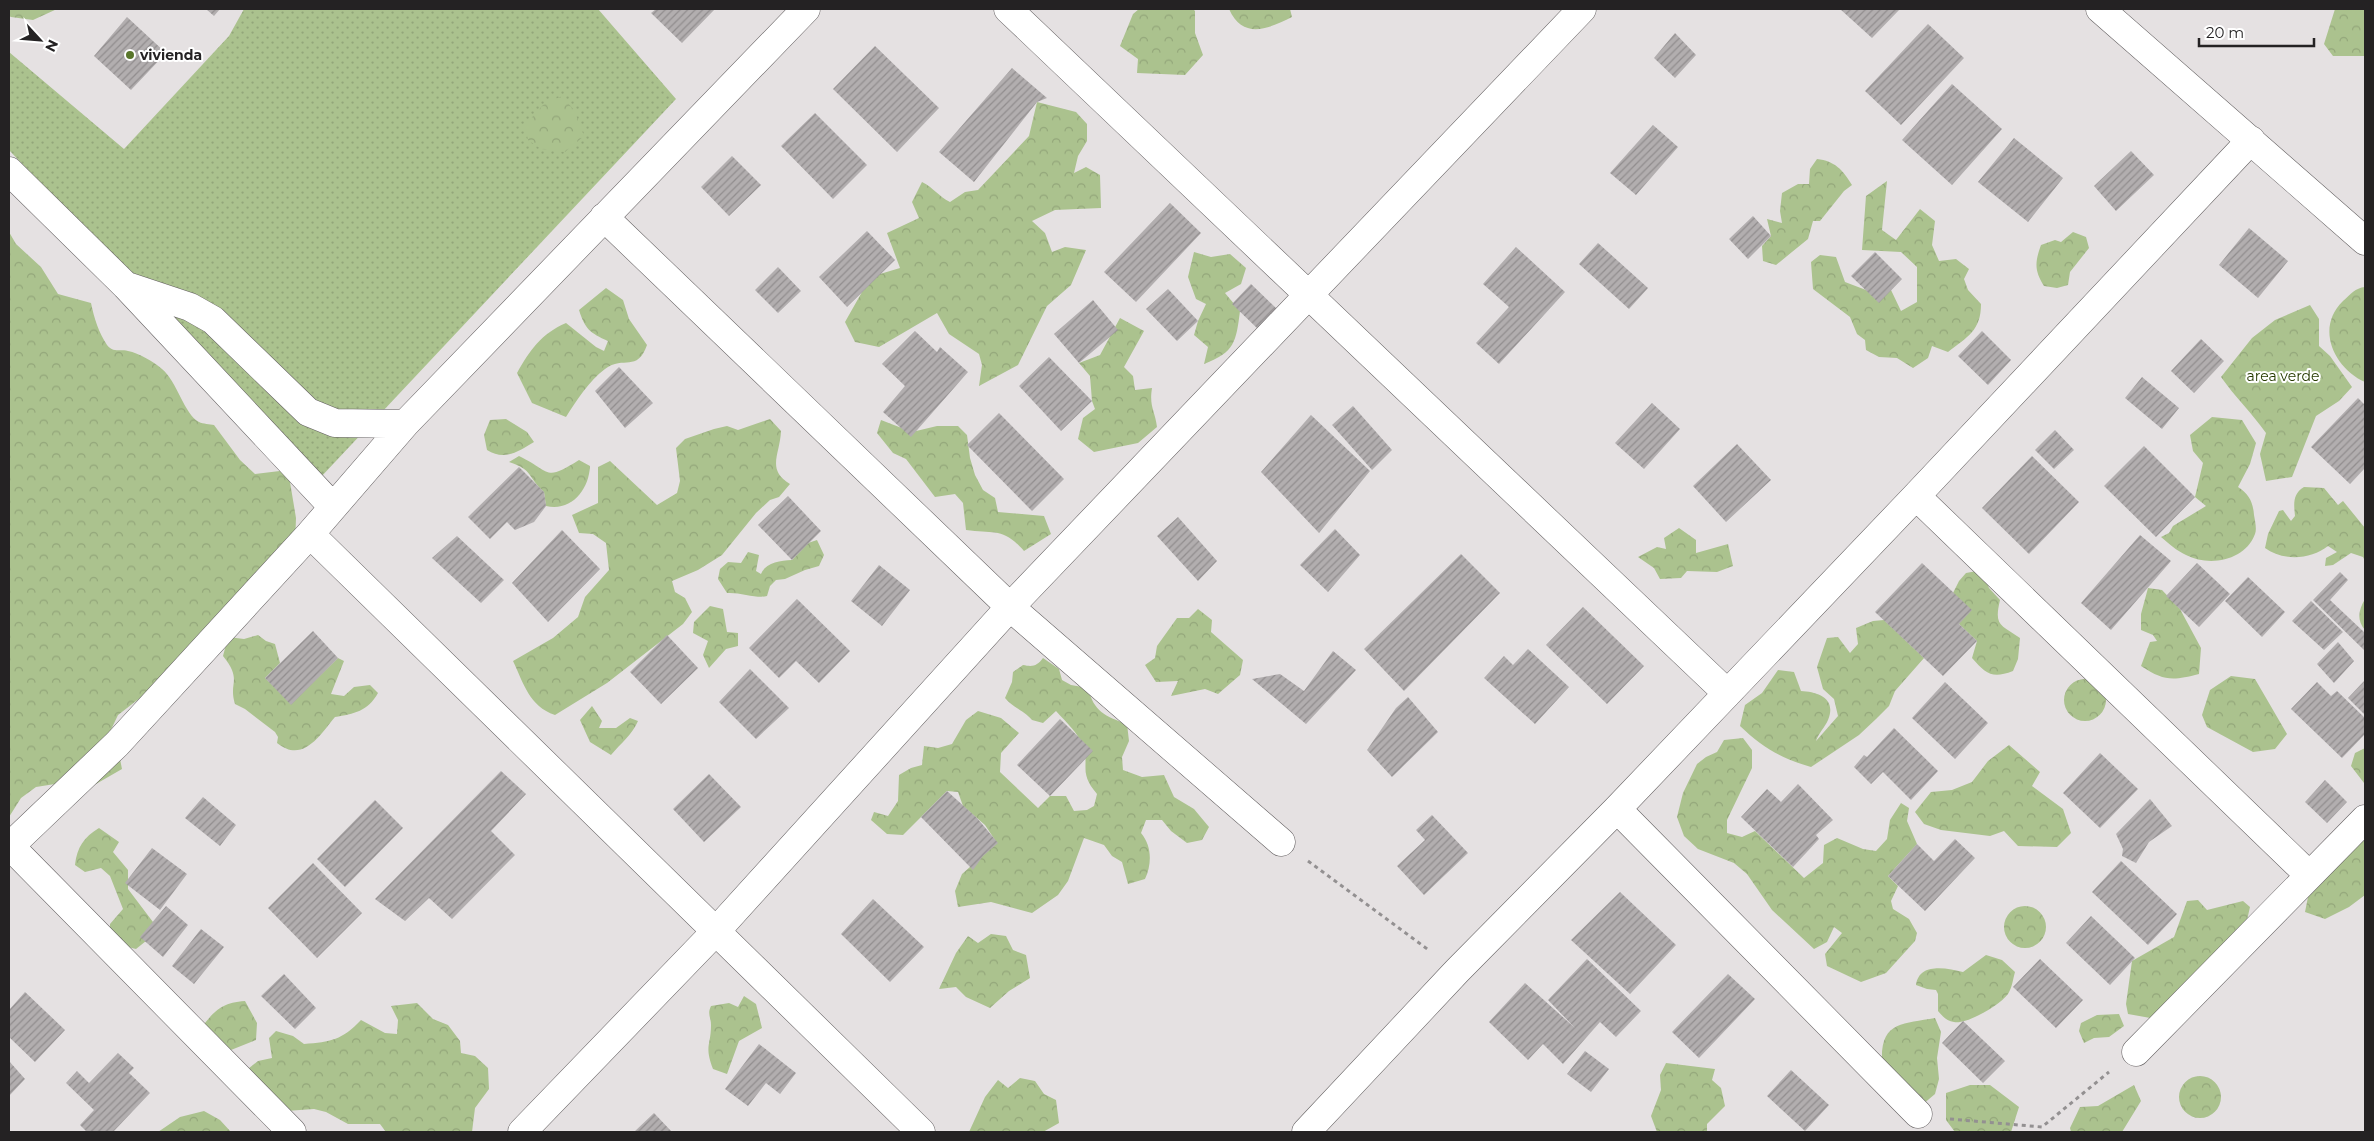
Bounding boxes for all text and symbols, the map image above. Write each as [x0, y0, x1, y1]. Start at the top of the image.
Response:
north arrow [15, 15, 65, 65]
scale bar [2199, 15, 2314, 47]
text: 20 m [2206, 23, 2244, 42]
text: N [41, 37, 62, 55]
place label: vivienda [139, 46, 202, 64]
marker: vivienda [124, 49, 136, 61]
park label: area verde [2246, 367, 2320, 385]

